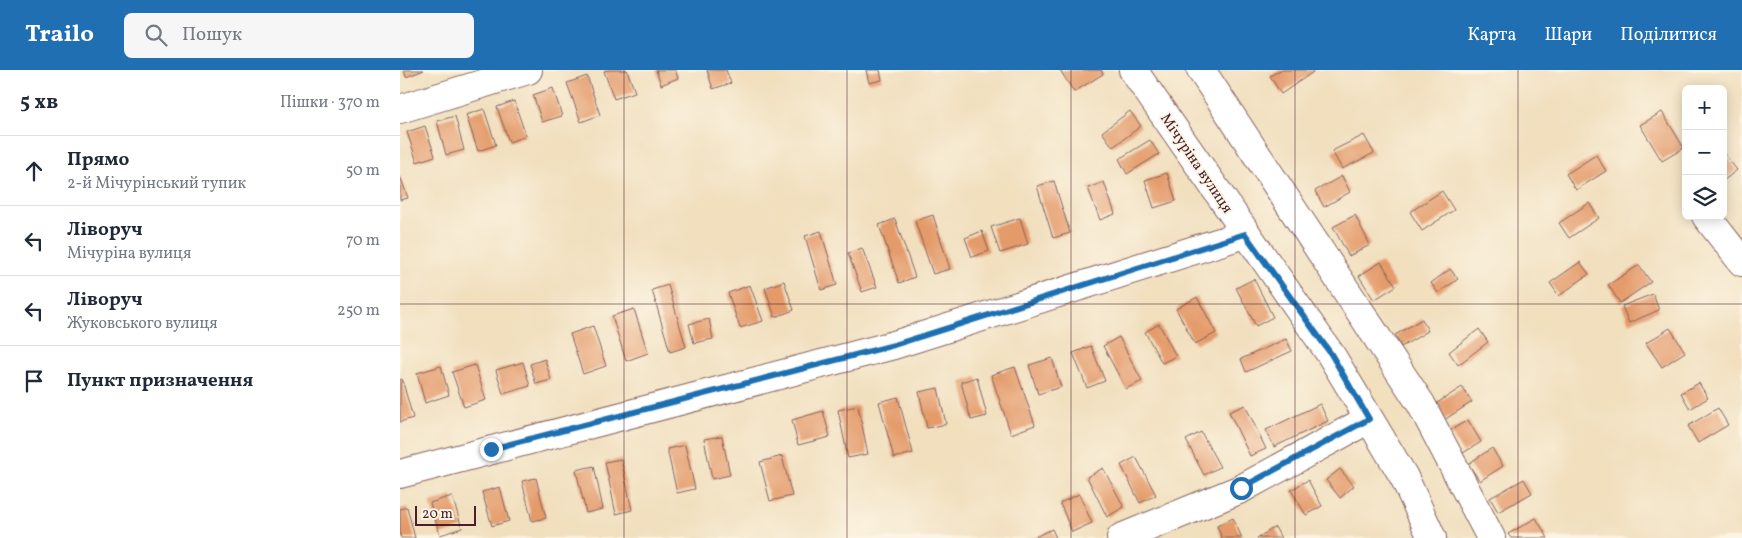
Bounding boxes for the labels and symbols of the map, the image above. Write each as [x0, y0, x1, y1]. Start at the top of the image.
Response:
street label: Мічуріна вулиця [1154, 110, 1237, 218]
route end [480, 438, 503, 461]
route start [1230, 477, 1253, 500]
scale bar [415, 503, 476, 526]

